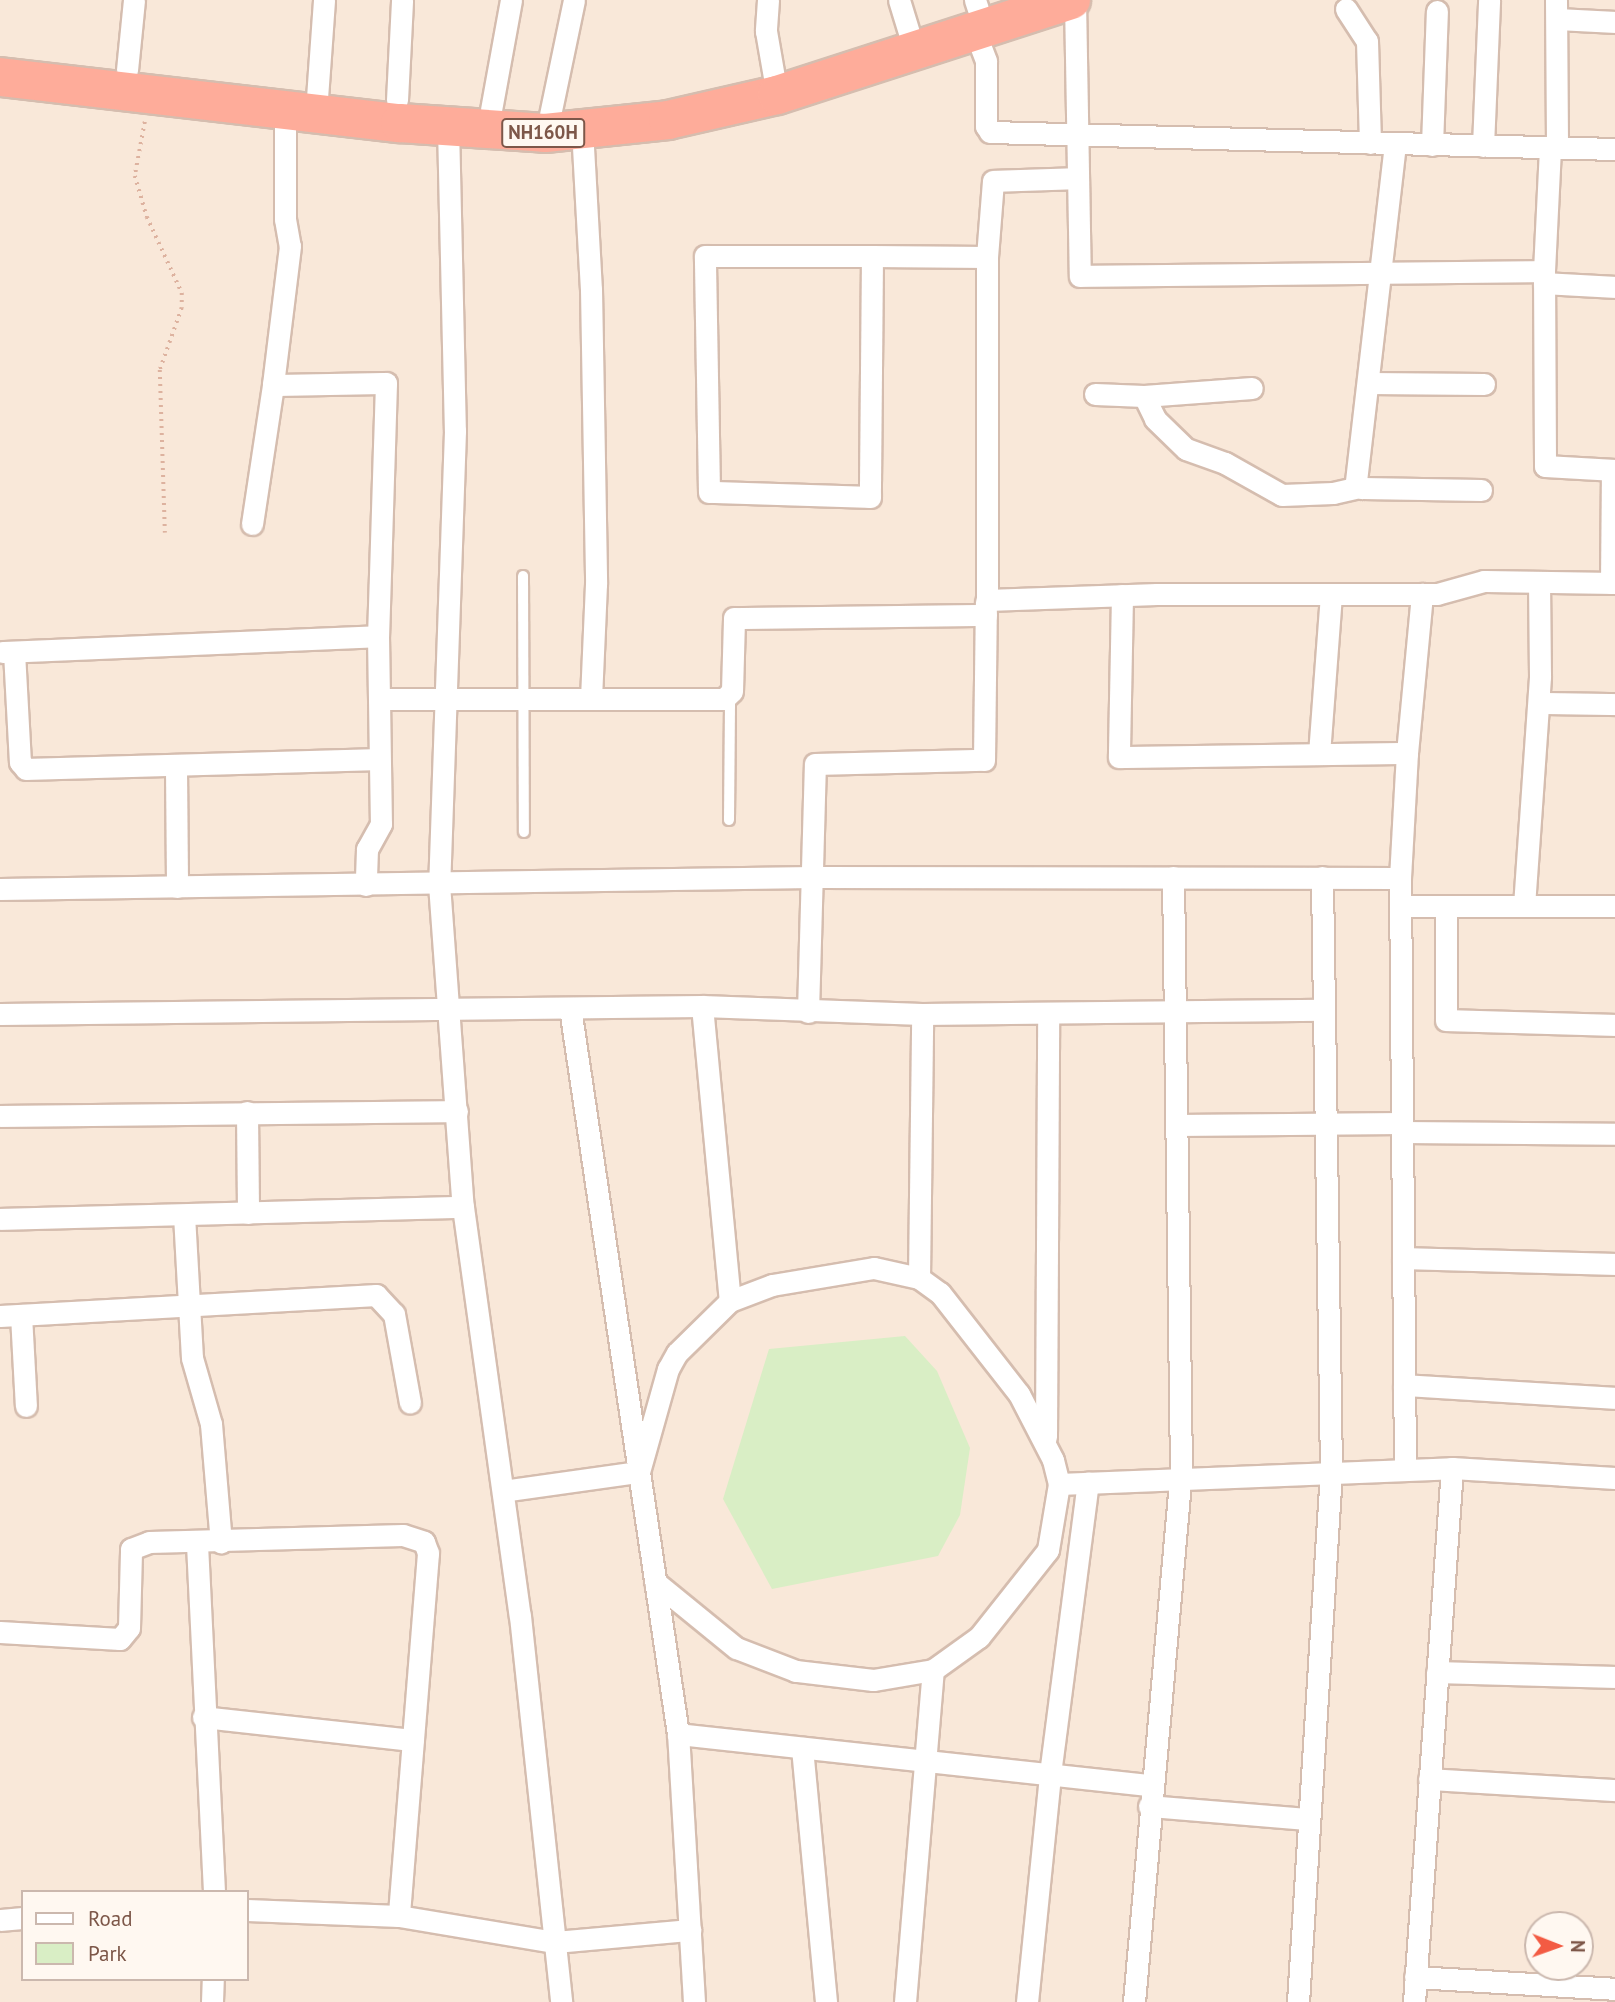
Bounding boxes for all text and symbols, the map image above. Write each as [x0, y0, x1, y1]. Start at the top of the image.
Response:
road number: NH160H [501, 118, 585, 148]
legend [21, 1890, 248, 1981]
text: Road [88, 1905, 132, 1932]
north arrow [1524, 1911, 1594, 1981]
text: Park [88, 1940, 127, 1967]
text: N [1566, 1940, 1590, 1953]

